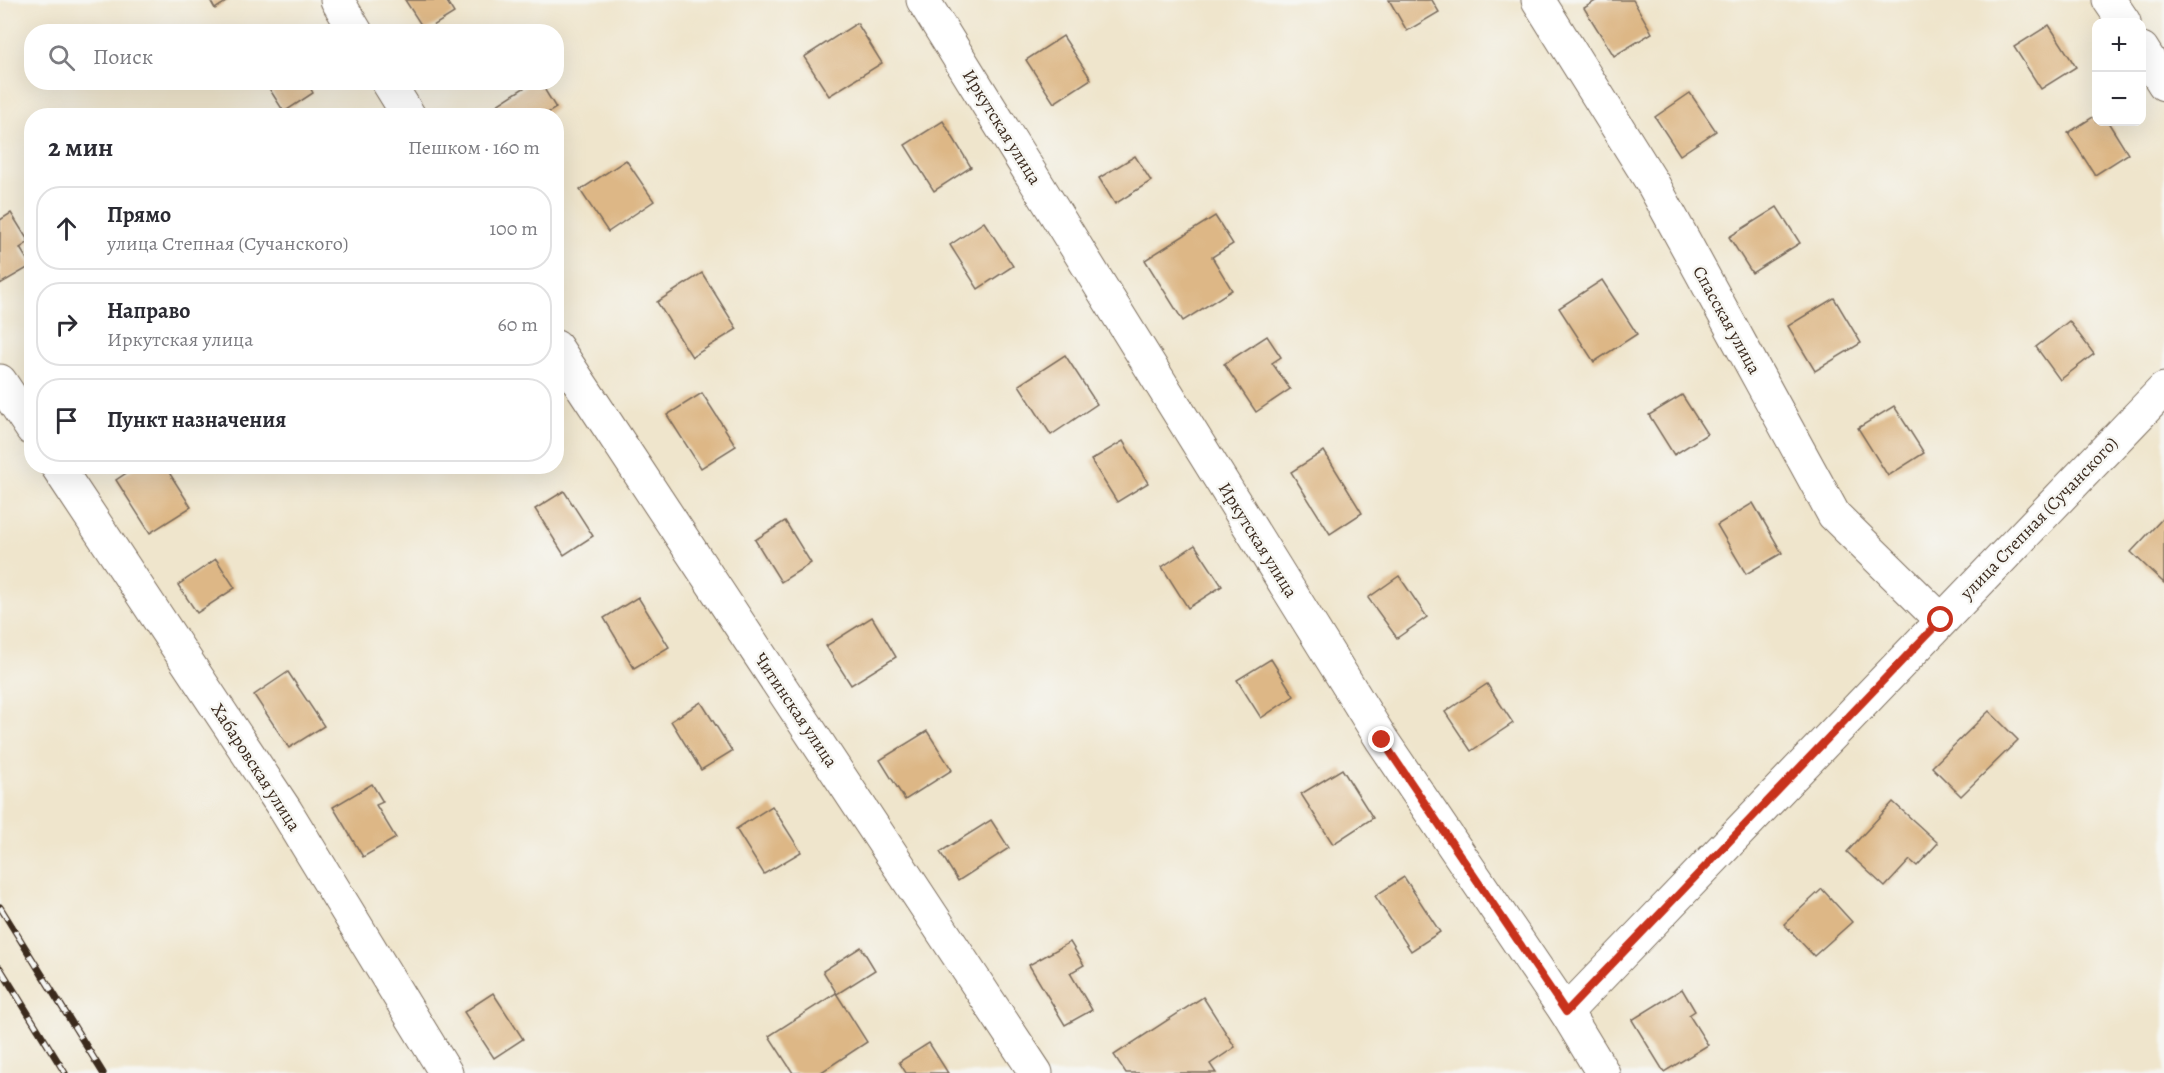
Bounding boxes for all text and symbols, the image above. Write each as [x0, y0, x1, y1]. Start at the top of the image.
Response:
map controls [2092, 18, 2146, 126]
button: + [2092, 18, 2146, 72]
search box [24, 24, 564, 90]
icon: search [45, 41, 78, 74]
text: Поиск [93, 42, 153, 72]
street label: Иркутская улица [957, 65, 1047, 190]
button: − [2092, 72, 2146, 126]
text: 2 мин [48, 130, 113, 165]
text: Пешком · 160 m [408, 134, 540, 161]
text: Прямо [107, 200, 171, 230]
icon: ahead [50, 212, 83, 245]
text: 100 m [489, 215, 538, 242]
text: улица Степная (Сучанского) [107, 230, 348, 257]
street label: Спасская улица [1687, 262, 1767, 379]
text: Направо [107, 296, 190, 326]
icon: right [50, 308, 83, 341]
text: 60 m [498, 311, 538, 338]
text: Иркутская улица [107, 326, 253, 353]
icon: arrive [50, 404, 83, 437]
text: Пункт назначения [107, 405, 286, 435]
street label: улица Степная (Сучанского) [1954, 432, 2123, 605]
street label: Иркутская улица [1213, 478, 1303, 603]
route start [1927, 606, 1953, 632]
street label: Читинская улица [749, 648, 844, 773]
street label: Хабаровская улица [206, 698, 307, 836]
route end [1368, 726, 1394, 752]

